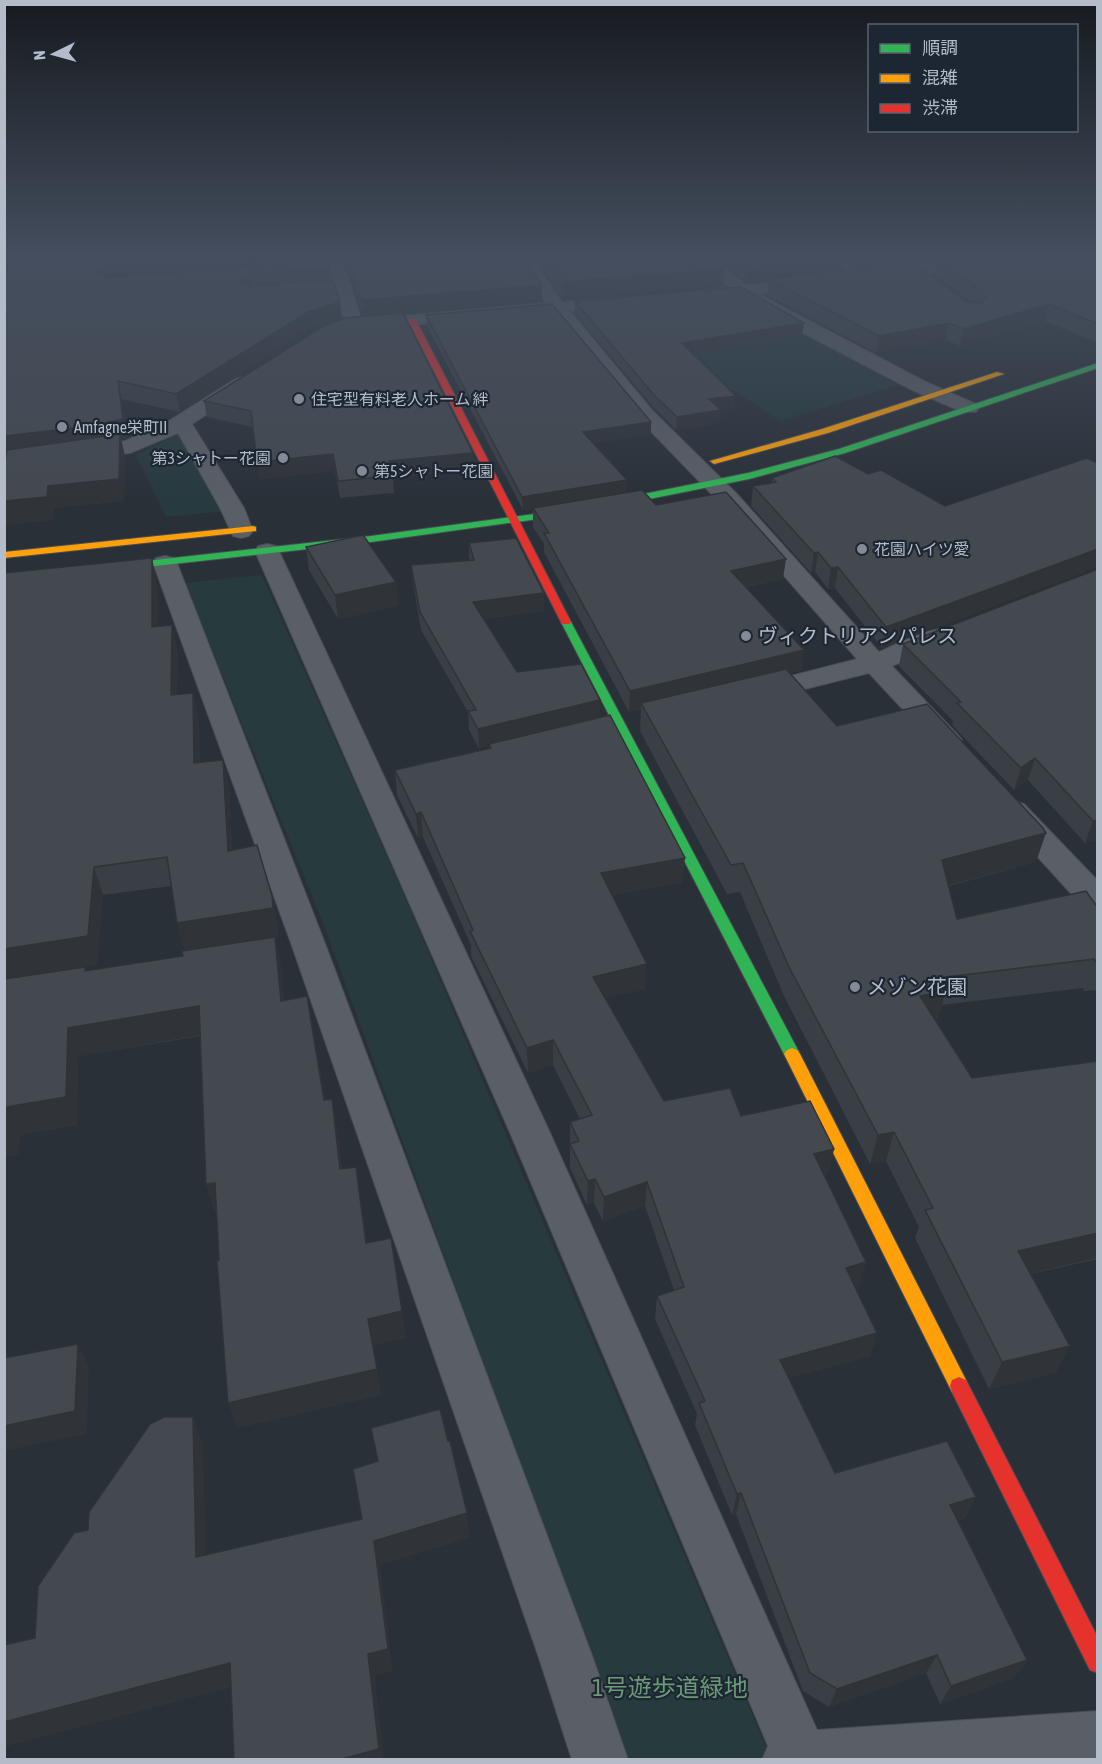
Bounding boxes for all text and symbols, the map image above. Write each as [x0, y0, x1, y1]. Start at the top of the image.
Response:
north arrow [24, 24, 84, 84]
legend [868, 24, 1078, 132]
text: 順調 [922, 37, 958, 58]
text: N [30, 50, 48, 61]
text: 混雑 [922, 67, 958, 88]
text: 渋滞 [922, 97, 958, 118]
place label: 住宅型有料老人ホーム 絆 [311, 390, 489, 408]
marker: 住宅型有料老人ホーム 絆 [292, 392, 306, 406]
place label: Amfagne栄町II [74, 418, 167, 437]
marker: Amfagne栄町II [55, 420, 69, 434]
place label: 第3シャトー花園 [151, 449, 271, 467]
marker: 第3シャトー花園 [276, 451, 290, 465]
place label: 第5シャトー花園 [374, 462, 494, 480]
marker: 第5シャトー花園 [355, 464, 369, 478]
place label: 花園ハイツ愛 [874, 540, 970, 558]
marker: 花園ハイツ愛 [855, 542, 869, 556]
place label: ヴィクトリアンパレス [758, 624, 957, 647]
marker: ヴィクトリアンパレス [739, 629, 753, 643]
place label: メゾン花園 [867, 975, 967, 998]
marker: メゾン花園 [848, 980, 862, 994]
park label: 1号遊歩道緑地 [592, 1674, 748, 1701]

